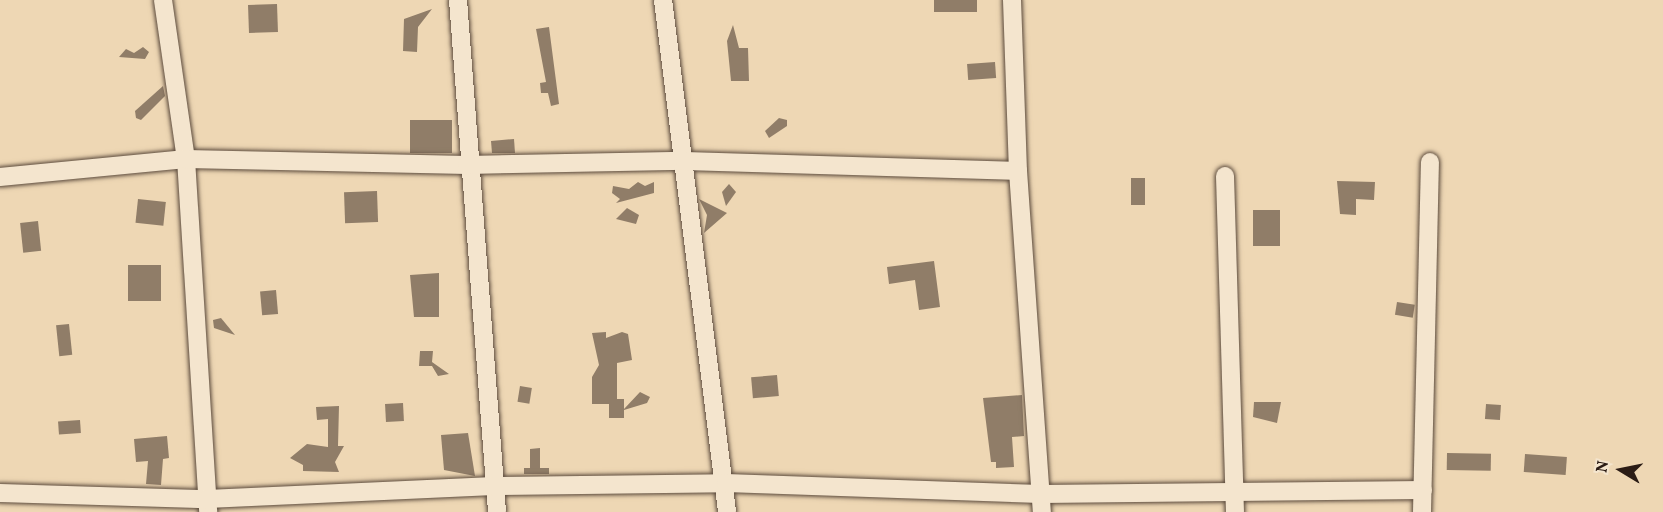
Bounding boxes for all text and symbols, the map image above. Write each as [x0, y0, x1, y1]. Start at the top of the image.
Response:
north arrow [1591, 440, 1651, 500]
text: N [1591, 459, 1615, 475]

